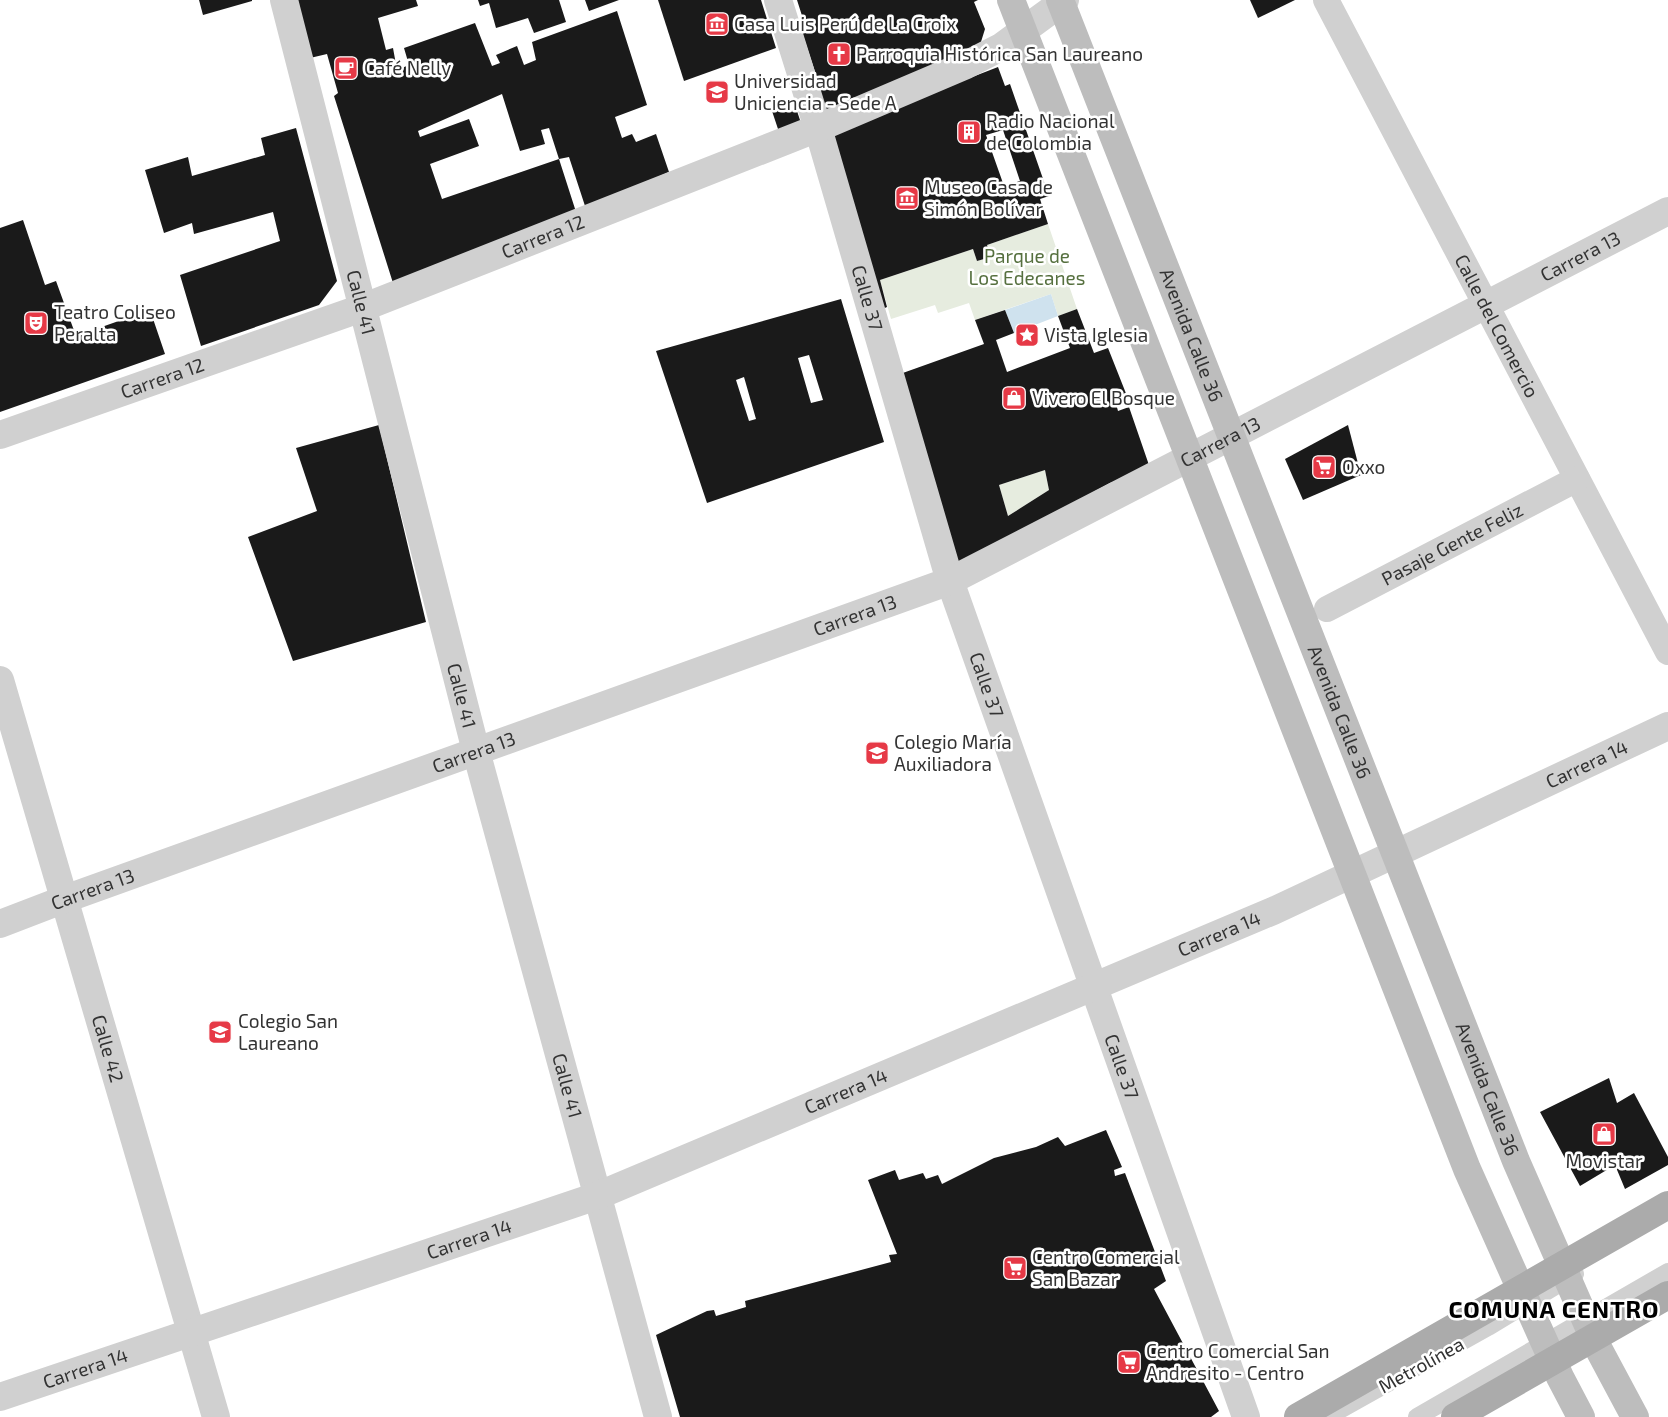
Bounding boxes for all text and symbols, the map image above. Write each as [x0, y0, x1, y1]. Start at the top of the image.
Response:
museum icon: Casa Luis Perú de La Croix [704, 11, 730, 37]
place label: Casa Luis Perú de La Croix [734, 12, 956, 35]
church icon: Parroquia Histórica San Laureano [826, 41, 852, 67]
place label: Parroquia Histórica San Laureano [856, 42, 1143, 65]
cafe icon: Café Nelly [333, 55, 359, 81]
place label: Café Nelly [364, 56, 451, 79]
place label: Universidad Uniciencia - Sede A [734, 69, 897, 114]
school or university icon: Universidad Uniciencia - Sede A [704, 79, 730, 105]
place label: Radio Nacional de Colombia [986, 109, 1115, 154]
building icon: Radio Nacional de Colombia [956, 119, 982, 145]
place label: Museo Casa de Simón Bolívar [924, 175, 1053, 220]
museum icon: Museo Casa de Simón Bolívar [894, 185, 920, 211]
street label: Carrera 12 [498, 209, 587, 263]
street label: Carrera 13 [1536, 226, 1624, 286]
park label: Parque de Los Edecanes [969, 244, 1085, 289]
street label: Calle del Comercio [1450, 250, 1544, 401]
street label: Calle 37 [848, 262, 889, 333]
street label: Avenida Calle 36 [1156, 265, 1229, 405]
street label: Calle 41 [342, 267, 381, 337]
place label: Teatro Coliseo Peralta [54, 300, 176, 345]
theatre icon: Teatro Coliseo Peralta [23, 310, 49, 336]
place icon: Vista Iglesia [1014, 322, 1040, 348]
place label: Vista Iglesia [1044, 323, 1148, 346]
street label: Carrera 12 [117, 352, 207, 403]
shop icon: Vivero El Bosque [1001, 385, 1027, 411]
place label: Vivero El Bosque [1032, 386, 1175, 409]
street label: Carrera 13 [1176, 411, 1264, 471]
supermarket icon: Oxxo [1311, 454, 1337, 480]
place label: Oxxo [1342, 455, 1385, 478]
street label: Pasaje Gente Feliz [1377, 497, 1526, 590]
street label: Carrera 13 [810, 589, 900, 640]
street label: Avenida Calle 36 [1304, 642, 1377, 782]
street label: Calle 37 [965, 649, 1009, 720]
street label: Calle 41 [443, 661, 482, 730]
street label: Carrera 13 [429, 726, 518, 777]
place label: Colegio María Auxiliadora [894, 730, 1012, 775]
street label: Carrera 14 [1542, 735, 1631, 793]
school or university icon: Colegio María Auxiliadora [864, 740, 890, 766]
street label: Carrera 13 [48, 863, 137, 914]
street label: Carrera 14 [1174, 906, 1264, 961]
place label: Colegio San Laureano [238, 1009, 338, 1054]
street label: Calle 42 [88, 1012, 129, 1085]
school or university icon: Colegio San Laureano [207, 1019, 233, 1045]
street label: Avenida Calle 36 [1452, 1019, 1525, 1159]
street label: Calle 37 [1100, 1031, 1145, 1102]
street label: Calle 41 [548, 1050, 588, 1120]
street label: Carrera 14 [801, 1063, 891, 1118]
shop icon: Movistar [1591, 1121, 1617, 1147]
place label: Movistar [1565, 1149, 1643, 1172]
street label: Carrera 14 [424, 1214, 514, 1264]
place label: Centro Comercial San Bazar [1032, 1245, 1180, 1290]
supermarket icon: Centro Comercial San Bazar [1002, 1255, 1028, 1281]
district label: COMUNA CENTRO [1448, 1294, 1660, 1323]
street label: Metrolínea [1374, 1332, 1468, 1397]
place label: Centro Comercial San Andresito - Centro [1146, 1339, 1330, 1384]
street label: Carrera 14 [40, 1343, 131, 1393]
supermarket icon: Centro Comercial San Andresito - Centro [1116, 1349, 1142, 1375]

